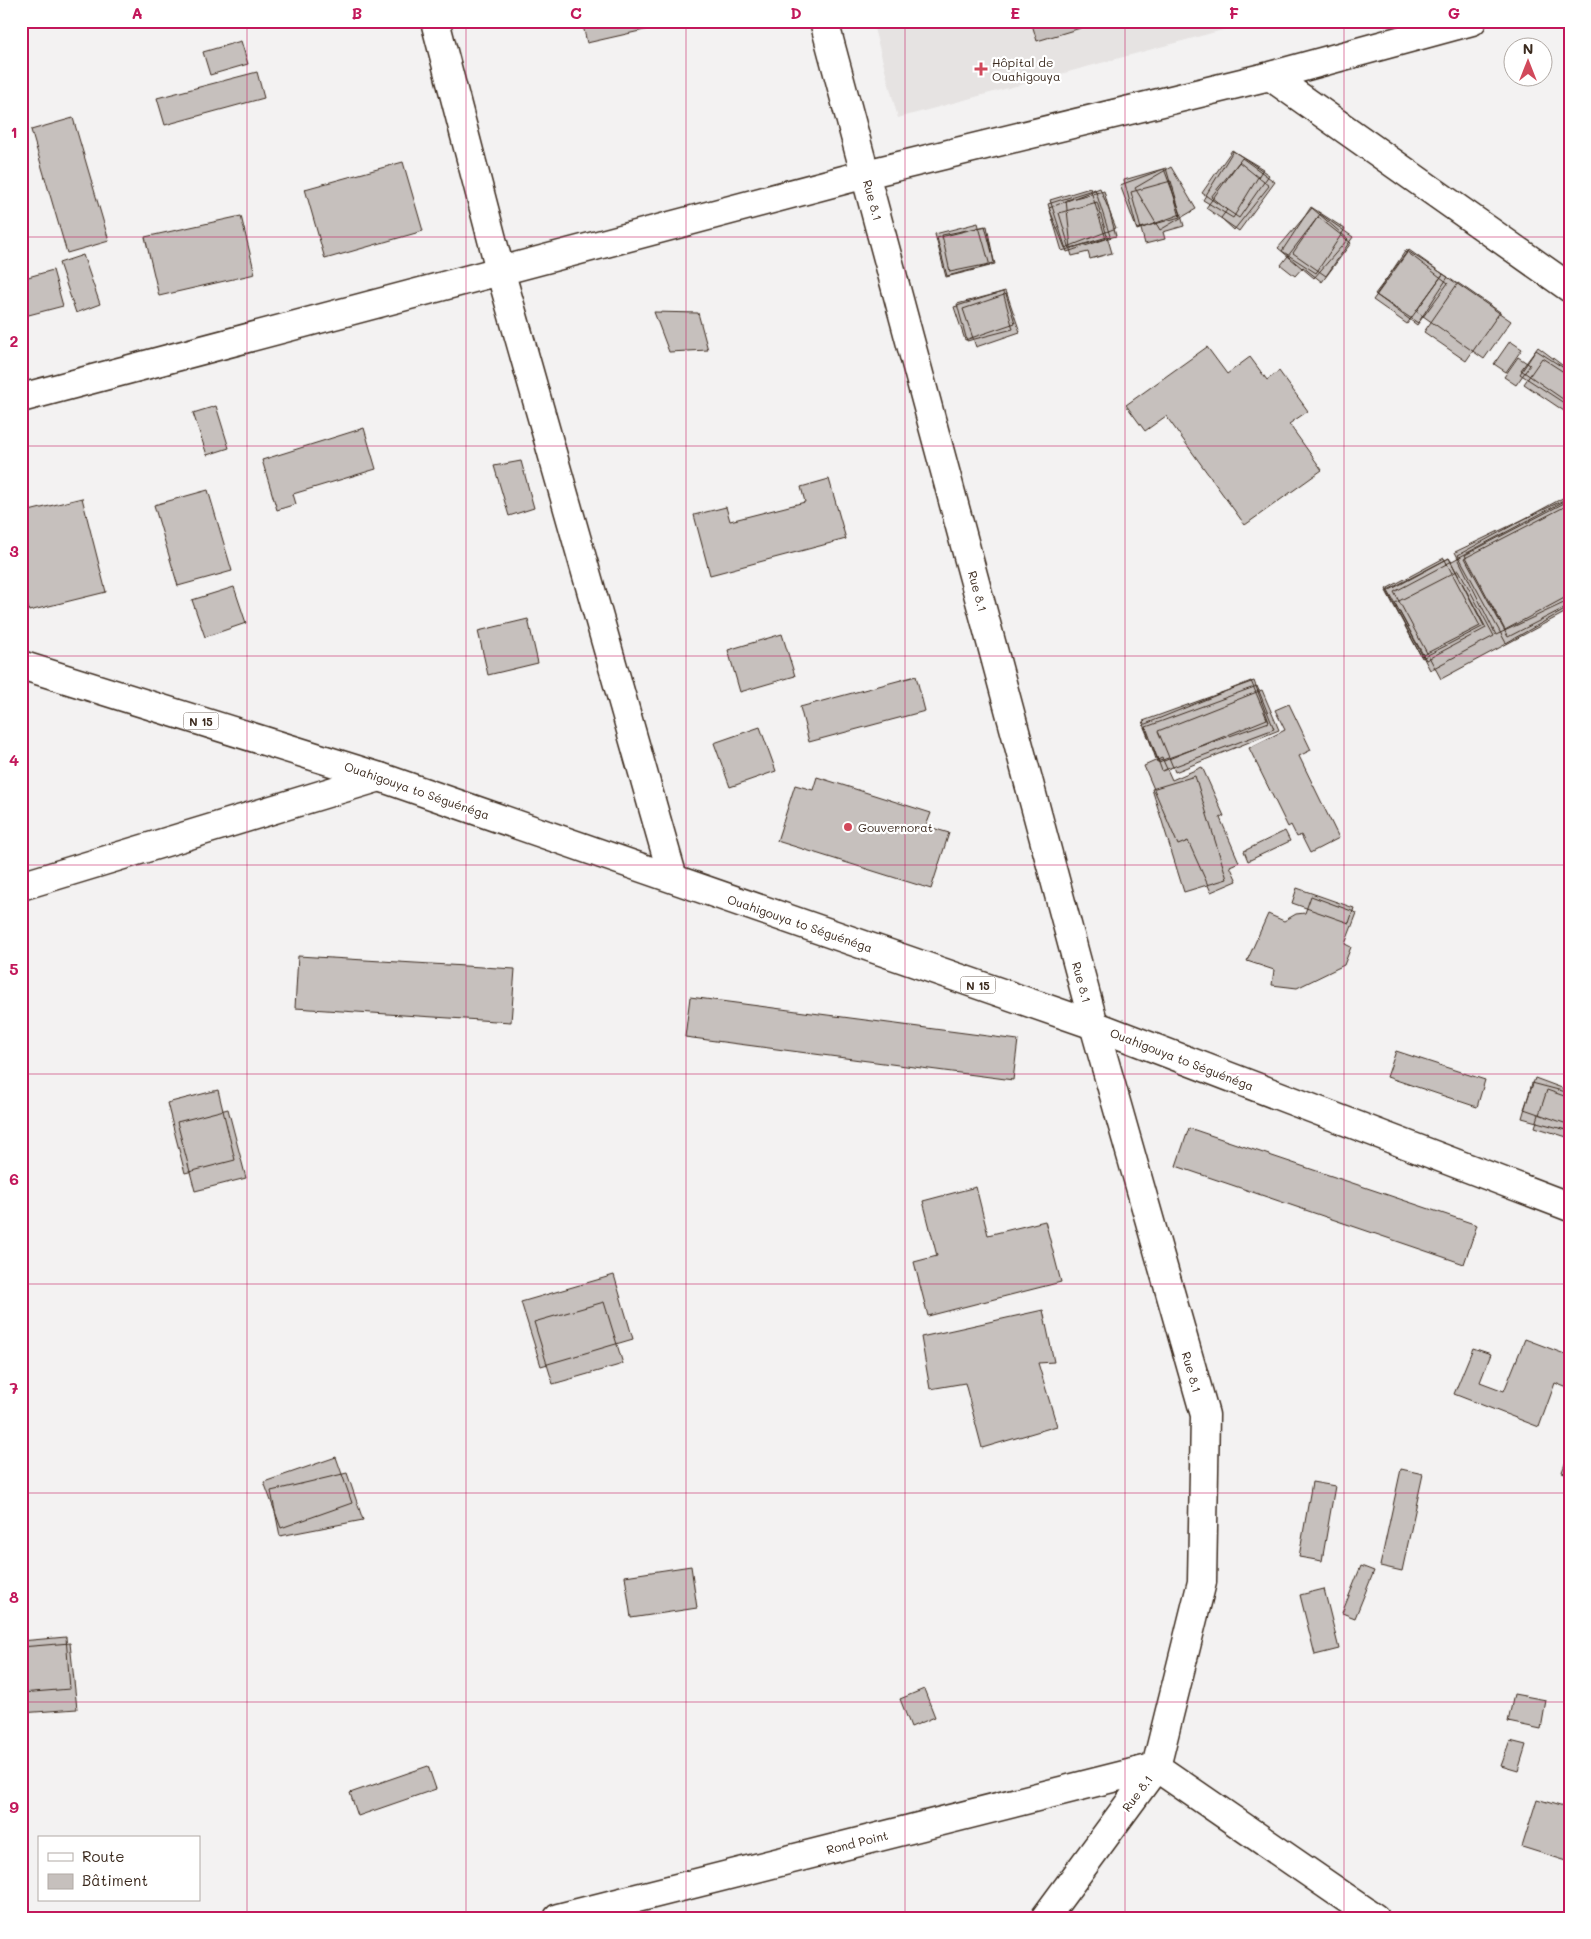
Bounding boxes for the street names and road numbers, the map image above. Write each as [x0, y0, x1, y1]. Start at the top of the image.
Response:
street label: Rue 8.1 [860, 178, 886, 222]
street label: Rue 8.1 [965, 569, 991, 613]
road number: N 15 [184, 712, 218, 729]
street label: Ouahigouya to Séguénéga [342, 758, 492, 822]
street label: Ouahigouya to Séguénéga [725, 891, 875, 955]
street label: Rue 8.1 [1069, 960, 1095, 1004]
road number: N 15 [960, 976, 996, 994]
street label: Ouahigouya to Séguénéga [1108, 1024, 1256, 1094]
street label: Rue 8.1 [1179, 1350, 1205, 1394]
street label: Rue 8.1 [1118, 1772, 1156, 1814]
street label: Rond Point [825, 1827, 889, 1857]

